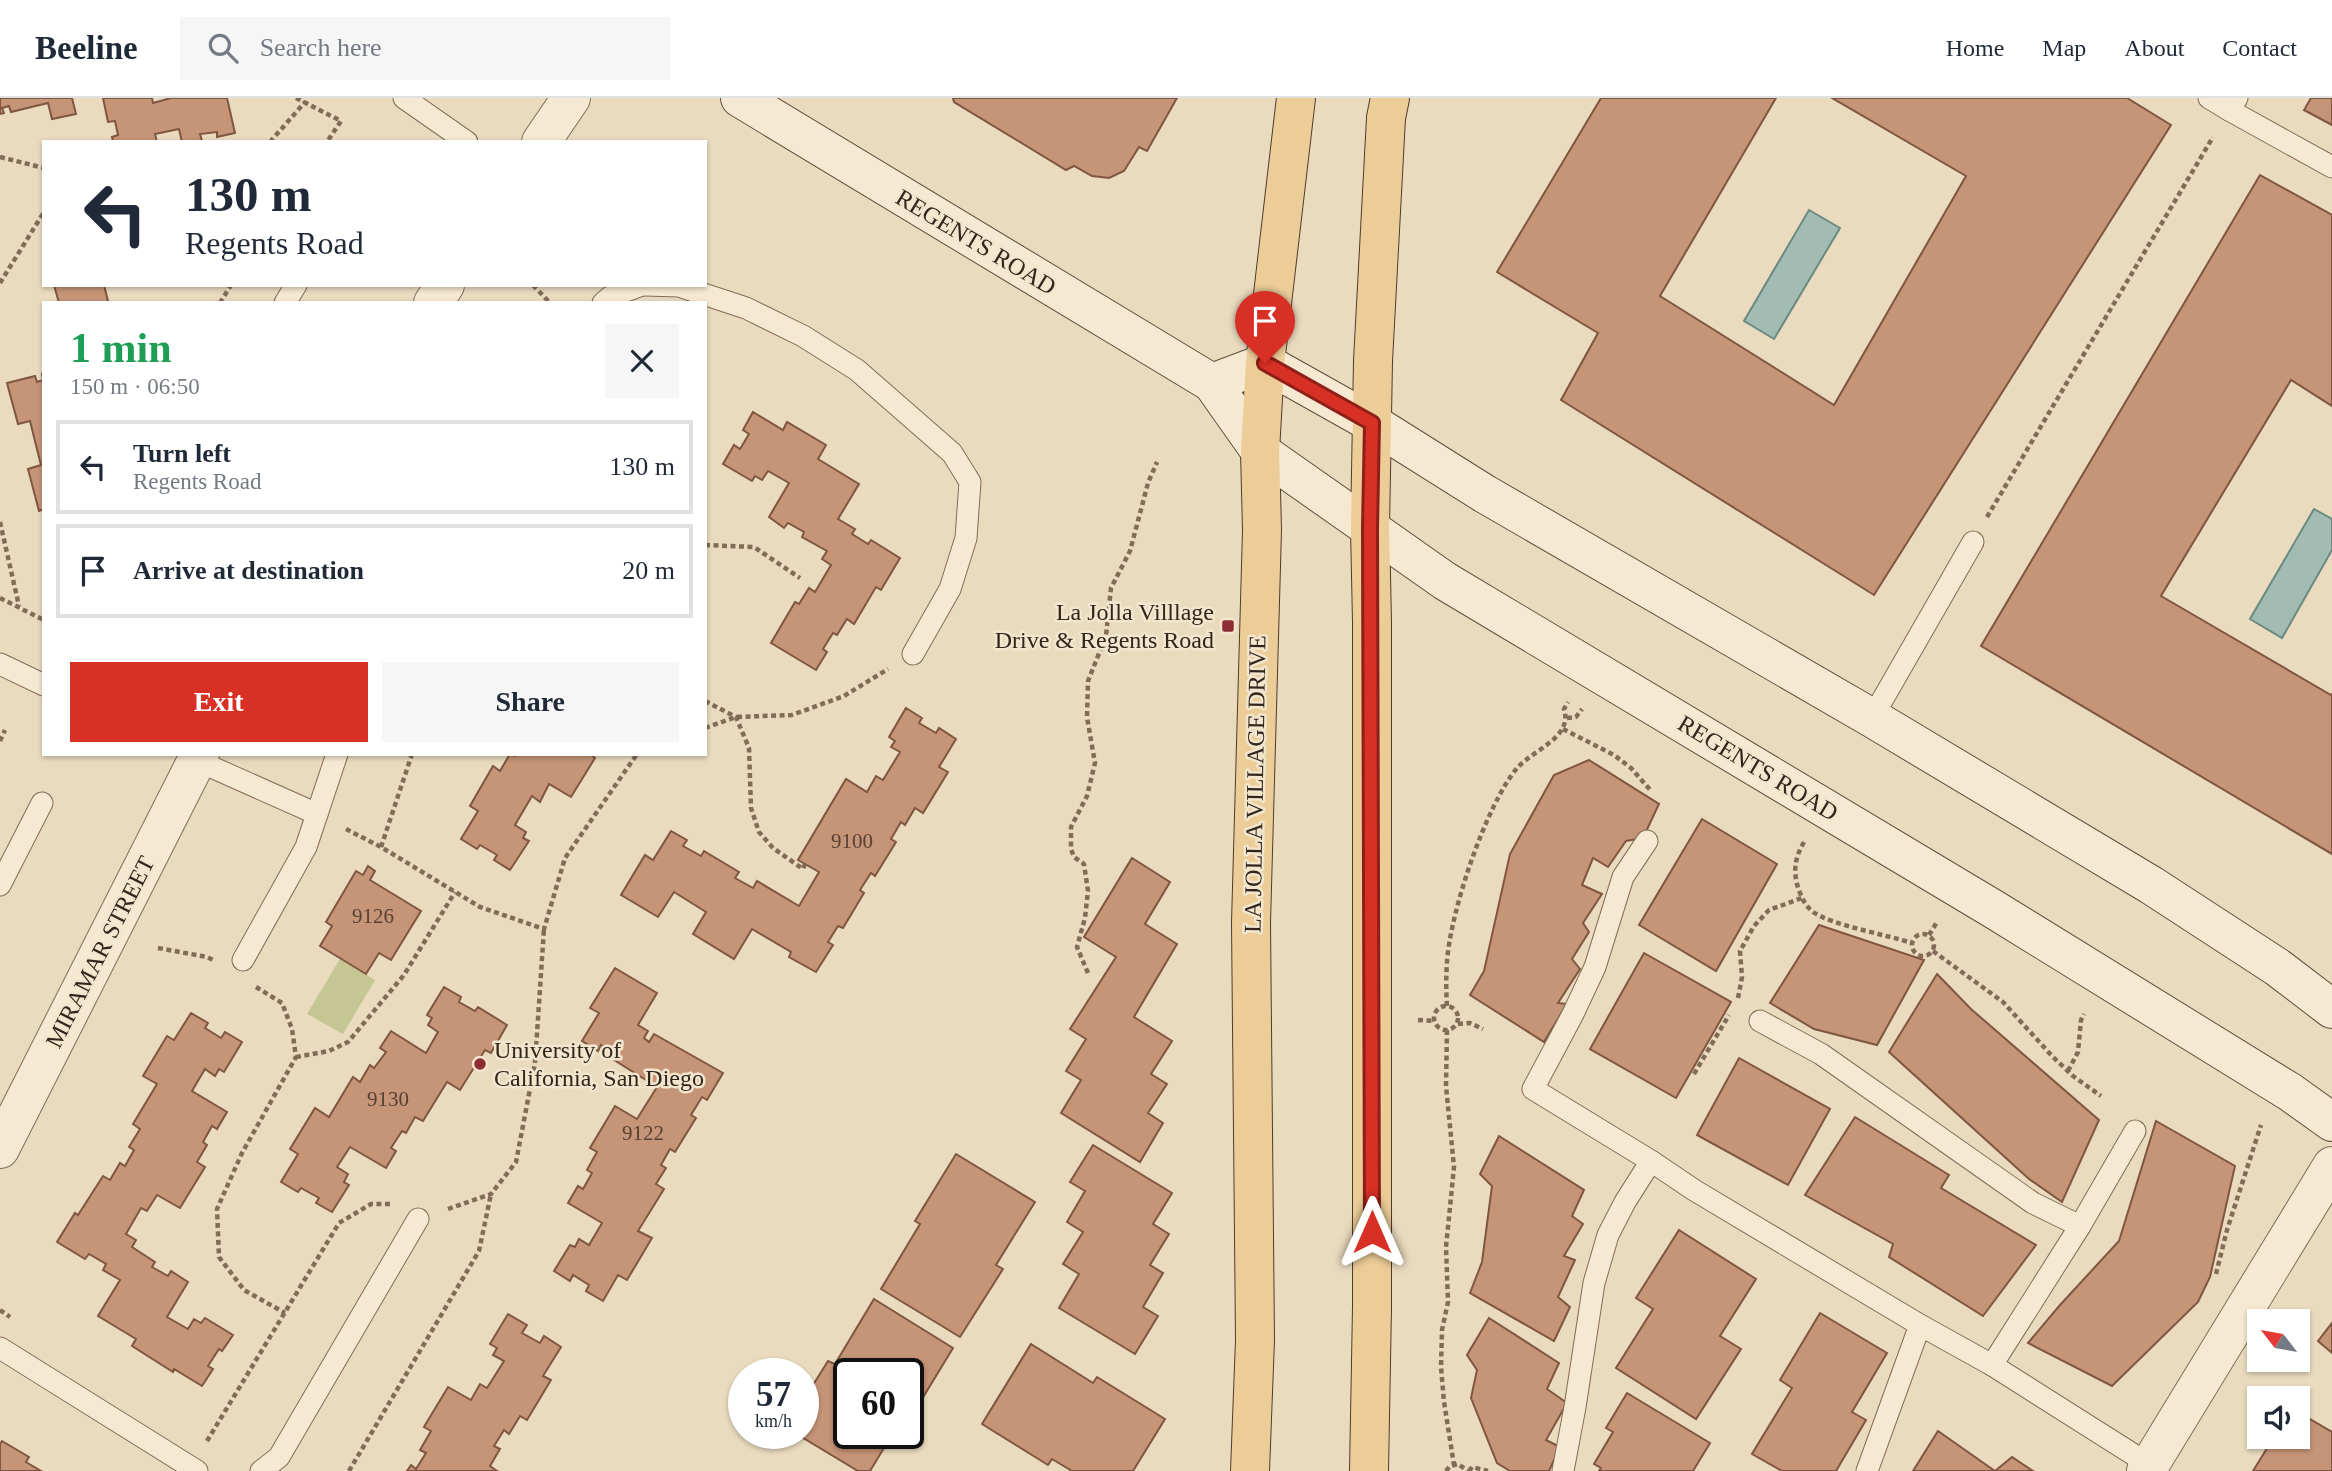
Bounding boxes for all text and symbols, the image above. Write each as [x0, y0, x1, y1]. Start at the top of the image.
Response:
search box [180, 17, 670, 80]
icon: search [204, 29, 242, 67]
text: Beeline [35, 30, 138, 66]
text: Search here [260, 33, 382, 62]
text: Home [1946, 35, 2004, 61]
text: Map [2042, 35, 2086, 61]
text: About [2124, 35, 2184, 61]
text: Contact [2222, 35, 2297, 61]
text: 130 m [185, 167, 312, 222]
icon: left [70, 168, 161, 259]
street label: REGENTS ROAD [891, 184, 1061, 300]
text: Regents Road [185, 225, 364, 261]
pin [1235, 291, 1295, 363]
icon: arrive [1246, 302, 1284, 340]
button: close [605, 324, 679, 398]
text: 1 min [70, 325, 172, 371]
text: 150 m · 06:50 [70, 374, 200, 399]
text: Turn left [133, 439, 231, 468]
icon: left [74, 448, 112, 486]
text: 130 m [609, 452, 675, 481]
text: Regents Road [133, 469, 261, 494]
icon: arrive [74, 552, 112, 590]
text: Arrive at destination [133, 556, 364, 585]
text: 20 m [622, 556, 675, 585]
place label: La Jolla Villlage Drive & Regents Road [995, 599, 1214, 653]
marker: La Jolla Villlage Drive & Regents Road [1220, 618, 1236, 634]
street label: LA JOLLA VILLAGE DRIVE [1239, 635, 1271, 933]
button: Exit [70, 662, 368, 742]
button: Share [382, 662, 679, 742]
street label: REGENTS ROAD [1673, 710, 1843, 826]
house number: 9100 [831, 829, 873, 853]
street label: MIRAMAR STREET [40, 852, 160, 1052]
house number: 9126 [352, 904, 394, 928]
place label: University of California, San Diego [494, 1037, 704, 1091]
marker: University of California, San Diego [472, 1056, 488, 1072]
house number: 9130 [367, 1087, 409, 1111]
house number: 9122 [622, 1121, 664, 1145]
position arrow [1335, 1195, 1409, 1269]
north arrow [2247, 1309, 2310, 1372]
map controls [2247, 1309, 2310, 1449]
speed limit sign: 60 [833, 1358, 924, 1449]
text: 57 [756, 1375, 791, 1414]
button: sound [2247, 1386, 2310, 1449]
text: km/h [755, 1411, 792, 1431]

